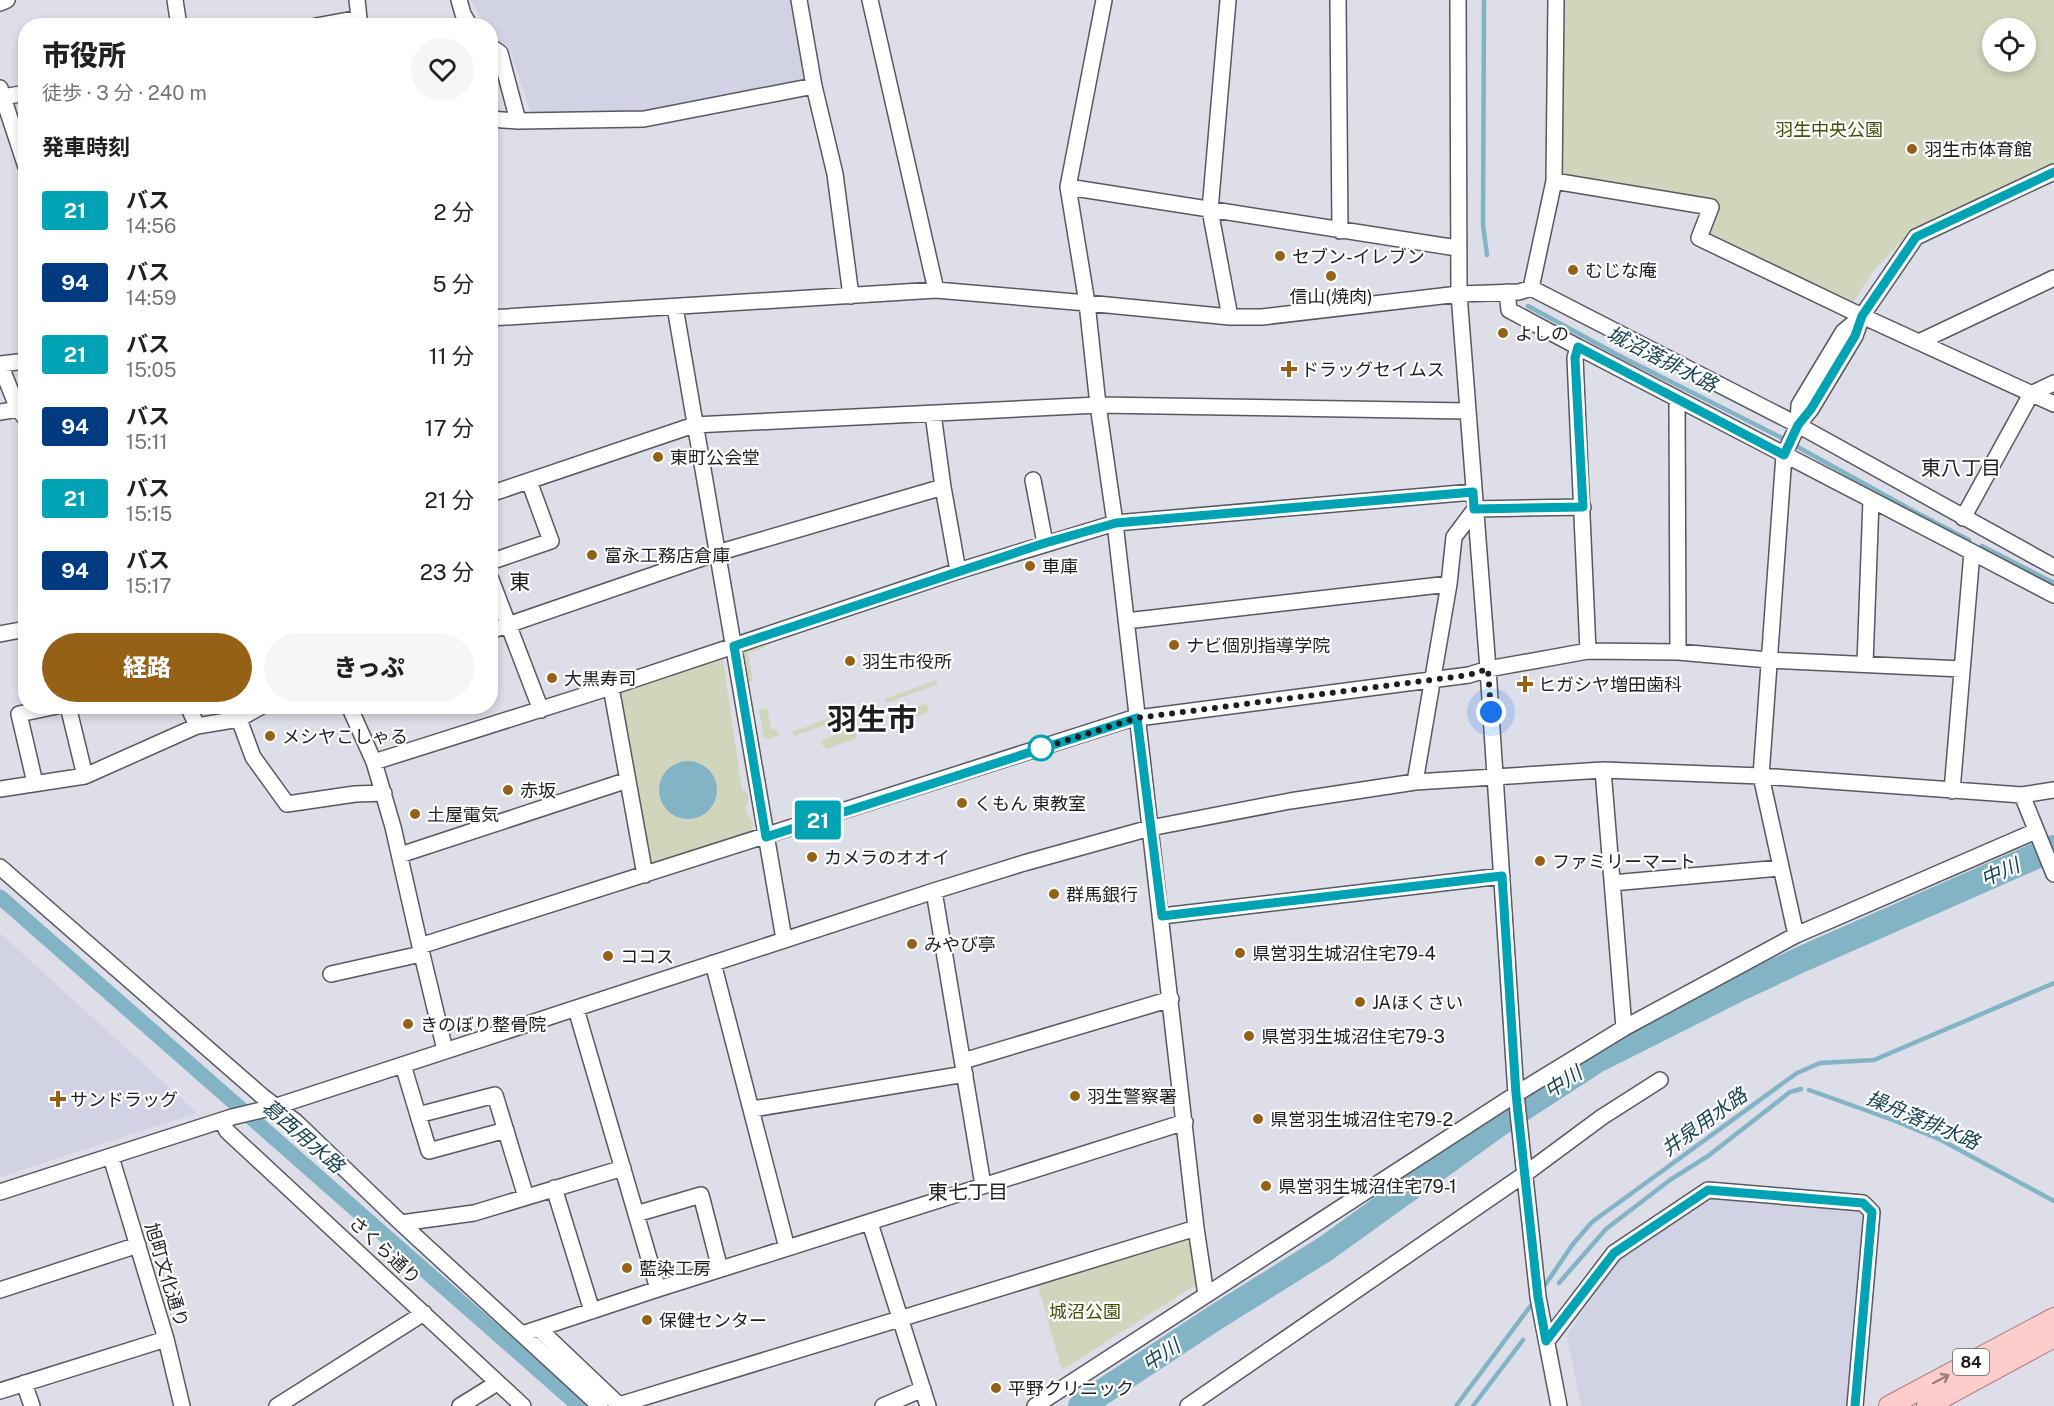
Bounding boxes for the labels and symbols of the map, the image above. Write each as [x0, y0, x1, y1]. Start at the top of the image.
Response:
park label: 羽生中央公園 [1775, 119, 1883, 140]
place label: 羽生市体育館 [1924, 139, 2032, 160]
marker: 羽生市体育館 [1905, 142, 1919, 156]
place label: セブン-イレブン [1292, 246, 1425, 267]
marker: セブン-イレブン [1273, 249, 1287, 263]
place label: むじな庵 [1585, 260, 1657, 281]
marker: むじな庵 [1566, 263, 1580, 277]
marker: 信山(焼肉) [1324, 269, 1338, 283]
place label: 信山(焼肉) [1289, 286, 1373, 307]
water label: 城沼落排水路 [1603, 321, 1723, 398]
place label: よしの [1515, 323, 1569, 344]
marker: よしの [1496, 326, 1510, 340]
place label: ドラッグセイムス [1301, 359, 1445, 380]
marker: ドラッグセイムス [1282, 362, 1296, 376]
place label: 東町公会堂 [670, 447, 760, 468]
marker: 東町公会堂 [651, 450, 665, 464]
district label: 東八丁目 [1921, 456, 2001, 480]
place label: 富永工務店倉庫 [604, 545, 730, 566]
marker: 富永工務店倉庫 [585, 548, 599, 562]
place label: 車庫 [1042, 556, 1078, 577]
marker: 車庫 [1023, 559, 1037, 573]
district label: 東 [510, 569, 531, 594]
place label: ナビ個別指導学院 [1186, 635, 1330, 656]
marker: ナビ個別指導学院 [1167, 638, 1181, 652]
place label: 羽生市役所 [862, 651, 952, 672]
marker: 羽生市役所 [843, 654, 857, 668]
place label: 大黒寿司 [564, 668, 636, 689]
marker: 大黒寿司 [545, 671, 559, 685]
place label: ヒガシヤ増田歯科 [1538, 674, 1682, 695]
marker: ヒガシヤ増田歯科 [1516, 675, 1534, 693]
your location [1476, 697, 1506, 727]
district label: 羽生市 [827, 701, 917, 737]
place label: メシヤこしゃる [282, 726, 408, 747]
marker: メシヤこしゃる [263, 729, 277, 743]
unlabelled marker [1028, 735, 1054, 761]
place label: 赤坂 [520, 780, 556, 801]
marker: 赤坂 [501, 783, 515, 797]
place label: くもん 東教室 [974, 793, 1086, 814]
marker: くもん 東教室 [955, 796, 969, 810]
line badge: 21 [791, 800, 845, 840]
place label: 土屋電気 [427, 804, 499, 825]
marker: 土屋電気 [408, 807, 422, 821]
place label: カメラのオオイ [824, 847, 950, 868]
marker: カメラのオオイ [805, 850, 819, 864]
place label: ファミリーマート [1552, 851, 1696, 872]
water label: 中川 [1977, 852, 2025, 891]
marker: ファミリーマート [1533, 854, 1547, 868]
place label: 群馬銀行 [1066, 884, 1138, 905]
marker: 群馬銀行 [1047, 887, 1061, 901]
place label: みやび亭 [924, 934, 996, 955]
marker: みやび亭 [905, 937, 919, 951]
place label: 県営羽生城沼住宅79-4 [1252, 943, 1436, 964]
place label: ココス [620, 946, 674, 967]
marker: 県営羽生城沼住宅79-4 [1233, 946, 1247, 960]
marker: ココス [601, 949, 615, 963]
place label: JAほくさい [1372, 992, 1463, 1013]
marker: JAほくさい [1353, 995, 1367, 1009]
place label: きのぼり整骨院 [420, 1014, 546, 1035]
marker: きのぼり整骨院 [401, 1017, 415, 1031]
place label: 県営羽生城沼住宅79-3 [1261, 1026, 1445, 1047]
marker: 県営羽生城沼住宅79-3 [1242, 1029, 1256, 1043]
water label: 中川 [1540, 1060, 1588, 1103]
water label: 井泉用水路 [1656, 1082, 1753, 1161]
place label: 羽生警察署 [1087, 1086, 1177, 1107]
water label: 操舟落排水路 [1863, 1086, 1985, 1155]
place label: サンドラッグ [70, 1089, 178, 1110]
marker: 羽生警察署 [1068, 1089, 1082, 1103]
marker: サンドラッグ [51, 1092, 65, 1106]
water label: 葛西用水路 [257, 1094, 350, 1179]
place label: 県営羽生城沼住宅79-2 [1270, 1109, 1453, 1130]
marker: 県営羽生城沼住宅79-2 [1251, 1112, 1265, 1126]
place label: 県営羽生城沼住宅79-1 [1278, 1176, 1456, 1197]
marker: 県営羽生城沼住宅79-1 [1259, 1179, 1273, 1193]
district label: 東七丁目 [928, 1180, 1008, 1204]
street label: さくら通り [345, 1212, 425, 1288]
street label: 旭町文化通り [141, 1220, 193, 1330]
place label: 藍染工房 [639, 1258, 711, 1279]
marker: 藍染工房 [620, 1261, 634, 1275]
park label: 城沼公園 [1049, 1301, 1121, 1322]
place label: 保健センター [659, 1310, 767, 1331]
marker: 保健センター [640, 1313, 654, 1327]
water label: 中川 [1138, 1333, 1186, 1376]
road number: 84 [1953, 1349, 1989, 1375]
one-way arrow [1931, 1372, 1949, 1384]
place label: 平野クリニック [1008, 1378, 1134, 1399]
marker: 平野クリニック [989, 1381, 1003, 1395]

